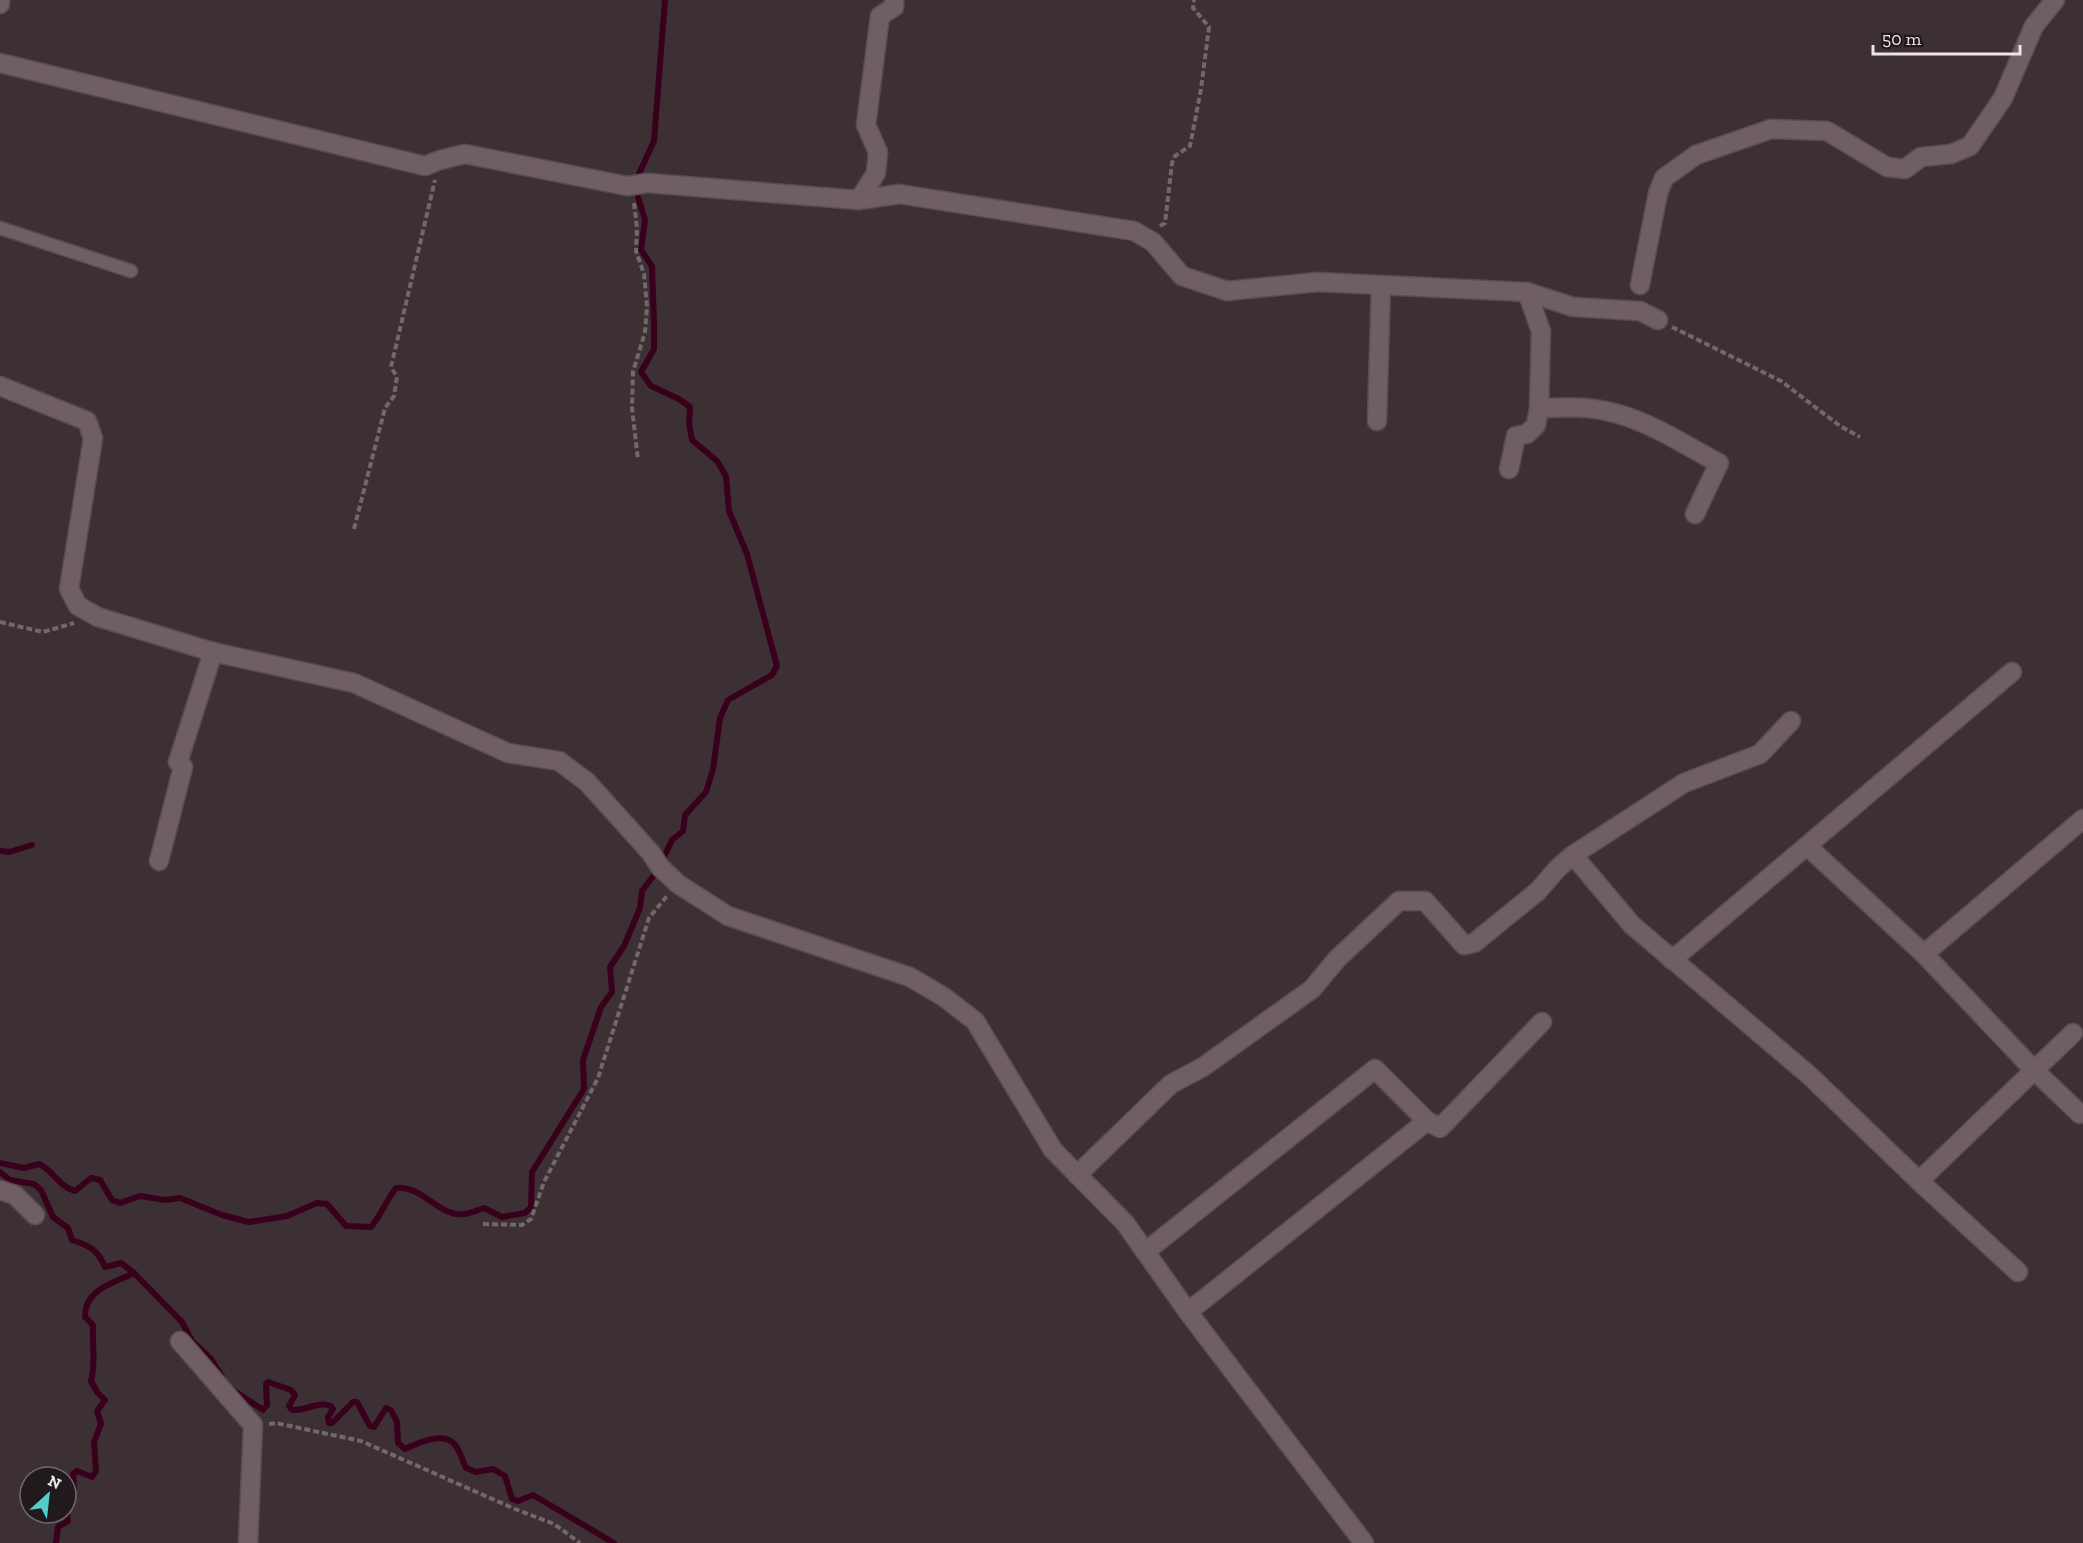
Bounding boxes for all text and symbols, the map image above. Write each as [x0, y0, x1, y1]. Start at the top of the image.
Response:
scale bar [1873, 18, 2020, 56]
text: 50 m [1882, 28, 1922, 50]
north arrow [18, 1465, 78, 1525]
text: N [45, 1471, 64, 1493]

